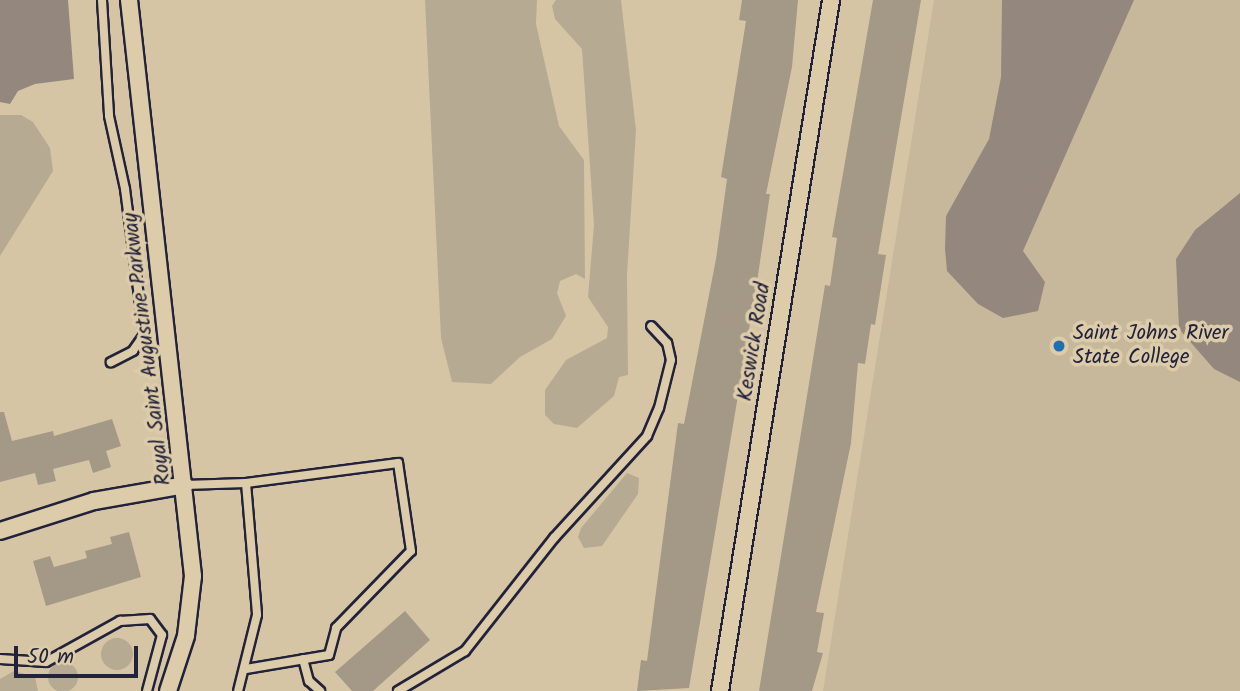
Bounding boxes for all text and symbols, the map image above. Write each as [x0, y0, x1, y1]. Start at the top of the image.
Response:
street label: Royal Saint Augustine Parkway [119, 211, 177, 487]
street label: Keswick Road [733, 281, 777, 403]
place label: Saint Johns River State College [1073, 321, 1228, 371]
marker: Saint Johns River State College [1051, 338, 1067, 354]
scale bar [18, 632, 142, 676]
text: 50 m [27, 641, 74, 674]

